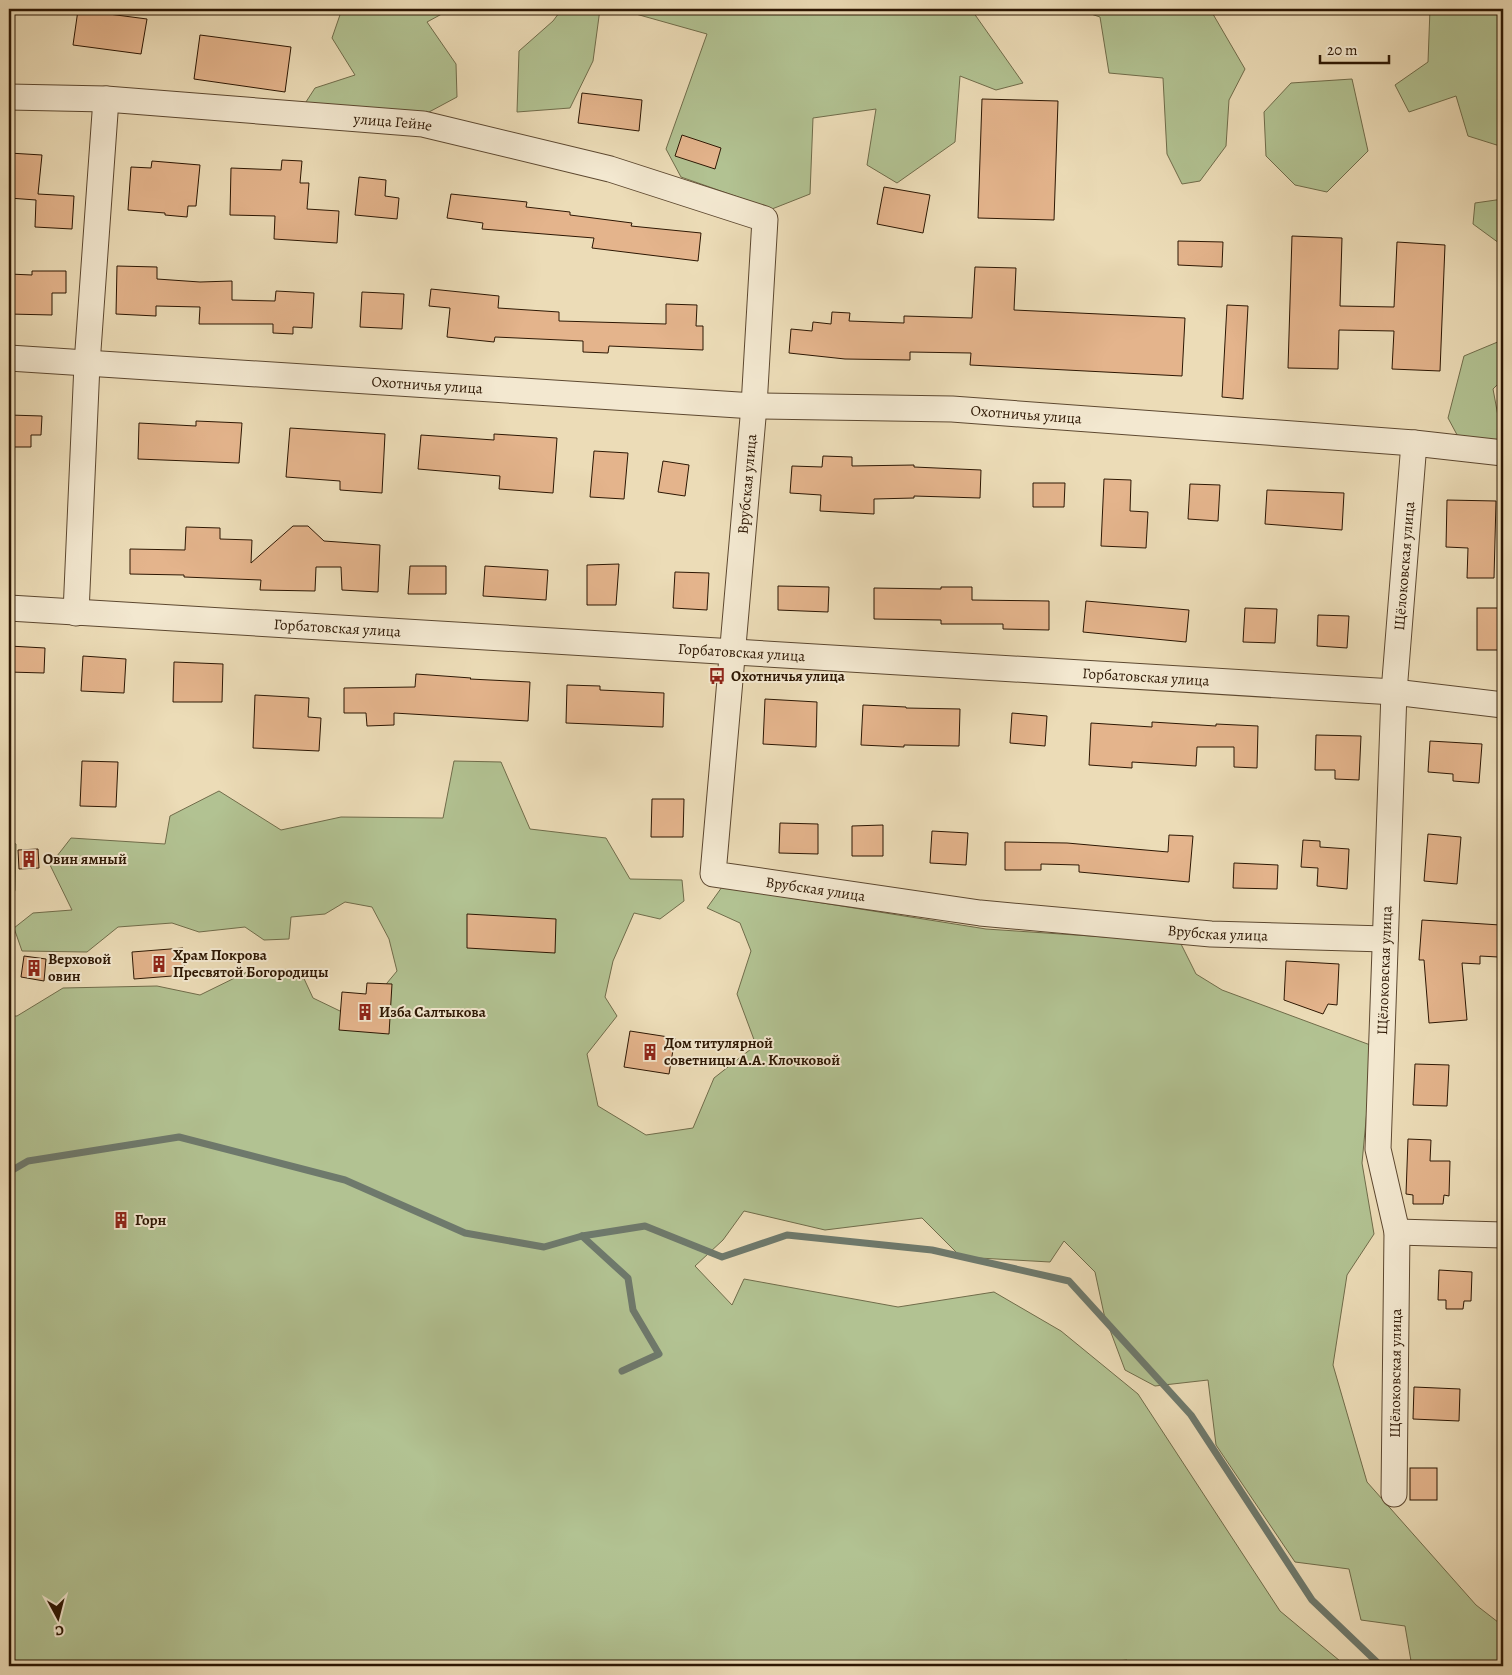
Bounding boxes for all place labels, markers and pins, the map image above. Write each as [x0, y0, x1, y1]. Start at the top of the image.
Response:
bus stop icon: Охотничья улица [707, 666, 727, 686]
place label: Охотничья улица [731, 666, 846, 686]
building icon: Овин ямный [19, 849, 39, 869]
place label: Овин ямный [43, 849, 127, 869]
place label: Храм Покрова Пресвятой Богородицы [173, 945, 329, 982]
place label: Верховой овин [48, 949, 111, 986]
building icon: Храм Покрова Пресвятой Богородицы [149, 954, 169, 974]
building icon: Верховой овин [24, 958, 44, 978]
building icon: Изба Салтыкова [355, 1002, 375, 1022]
place label: Изба Салтыкова [379, 1002, 487, 1022]
place label: Дом титулярной советницы А.А. Клочковой [664, 1033, 840, 1070]
building icon: Дом титулярной советницы А.А. Клочковой [640, 1042, 660, 1062]
building icon: Горн [111, 1210, 131, 1230]
place label: Горн [135, 1210, 167, 1230]

